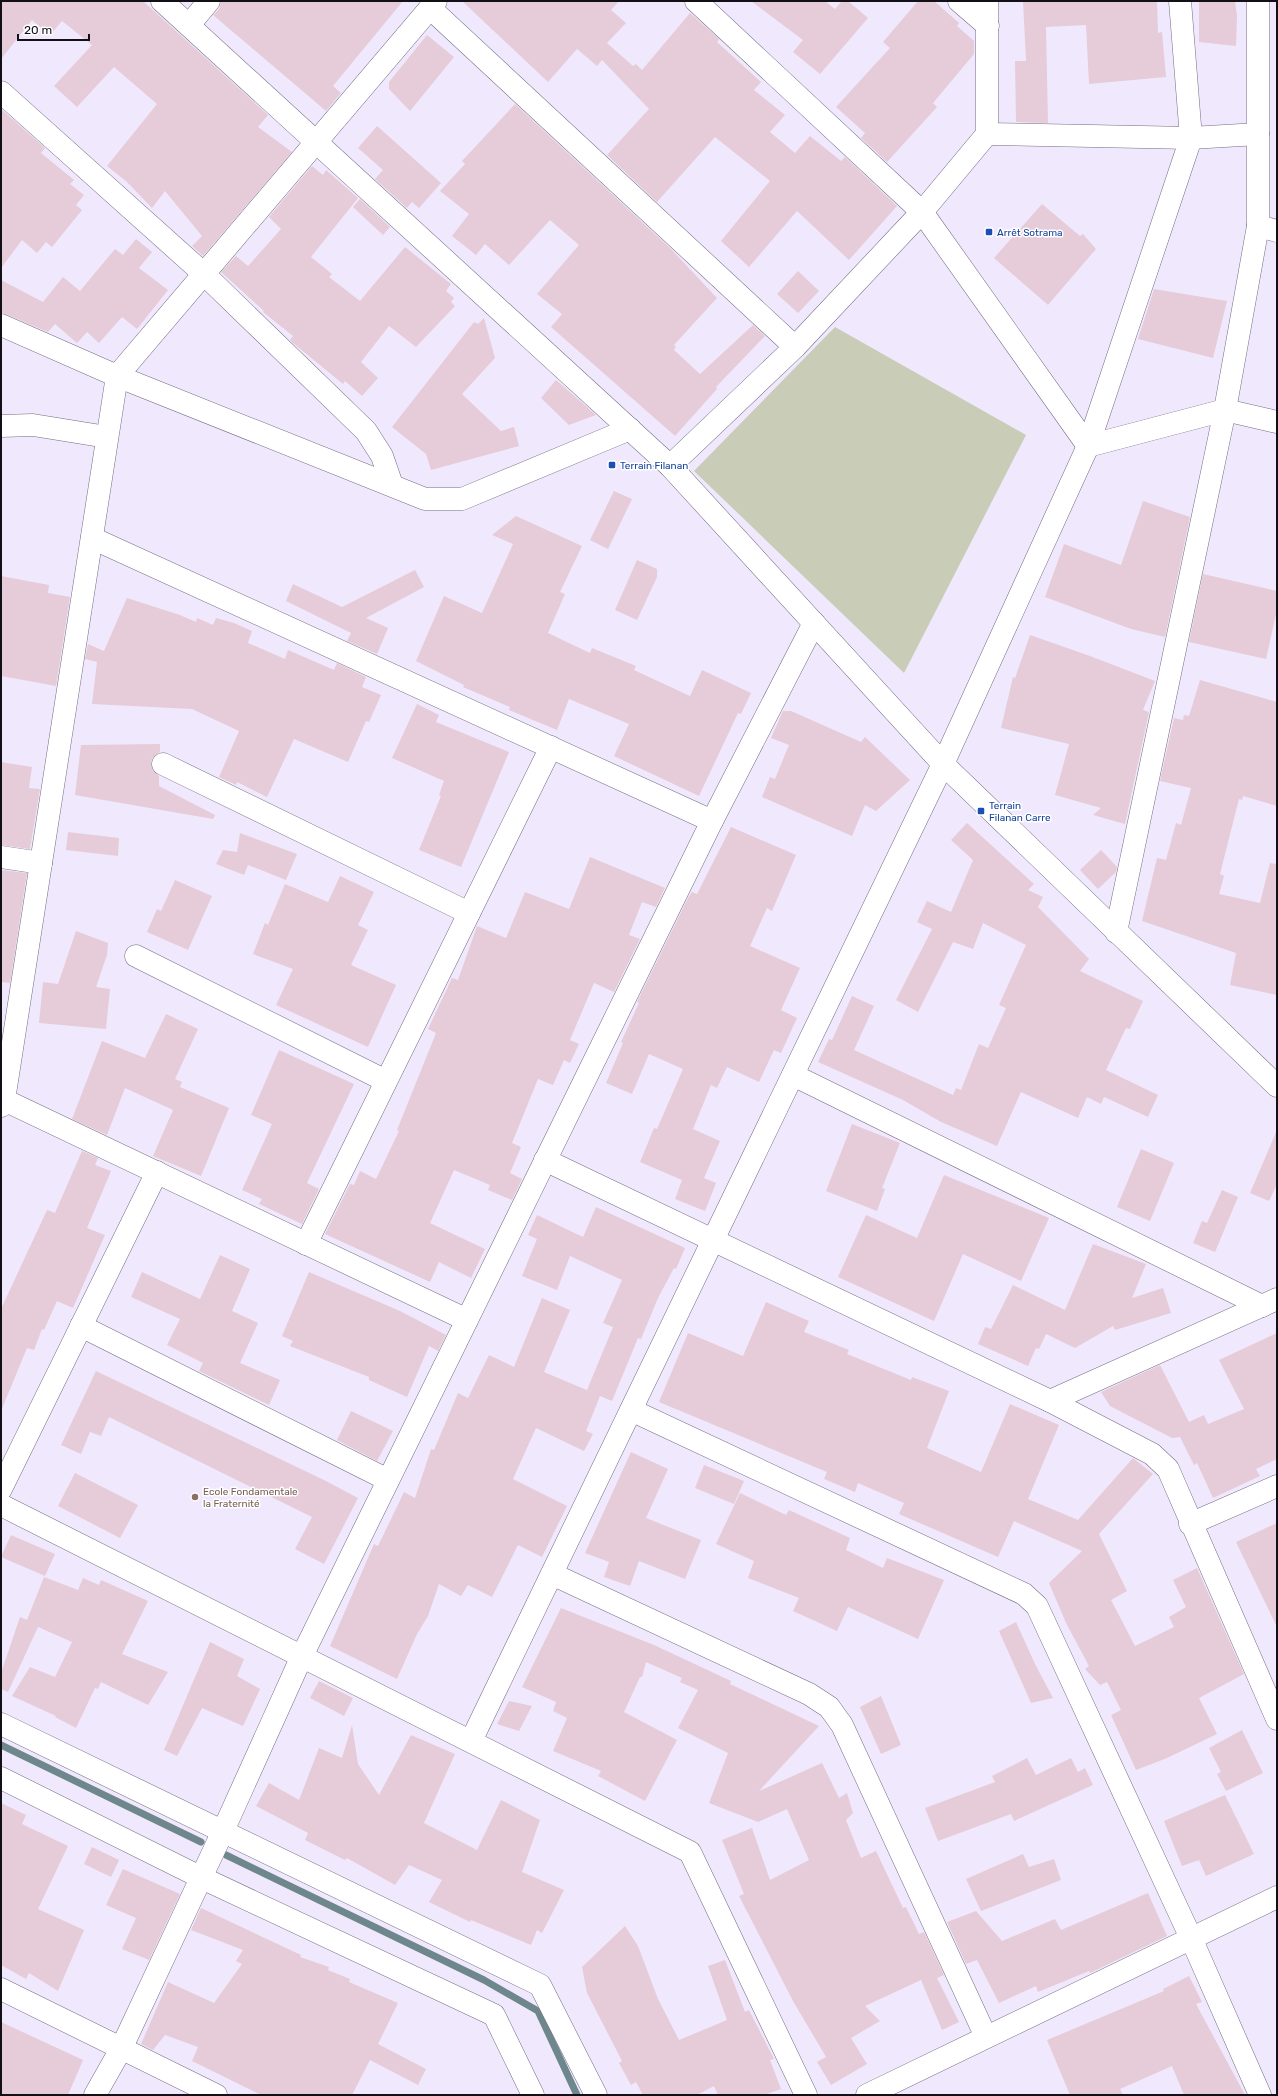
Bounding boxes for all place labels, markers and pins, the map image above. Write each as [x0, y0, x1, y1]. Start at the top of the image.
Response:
marker: Arrêt Sotrama [984, 227, 994, 237]
place label: Arrêt Sotrama [997, 227, 1063, 239]
marker: Terrain Filanan [607, 460, 617, 470]
place label: Terrain Filanan [620, 460, 688, 472]
place label: Terrain Filanan Carre [989, 800, 1051, 824]
marker: Terrain Filanan Carre [976, 806, 986, 816]
place label: Ecole Fondamentale la Fraternité [203, 1486, 298, 1510]
marker: Ecole Fondamentale la Fraternité [190, 1492, 200, 1502]

